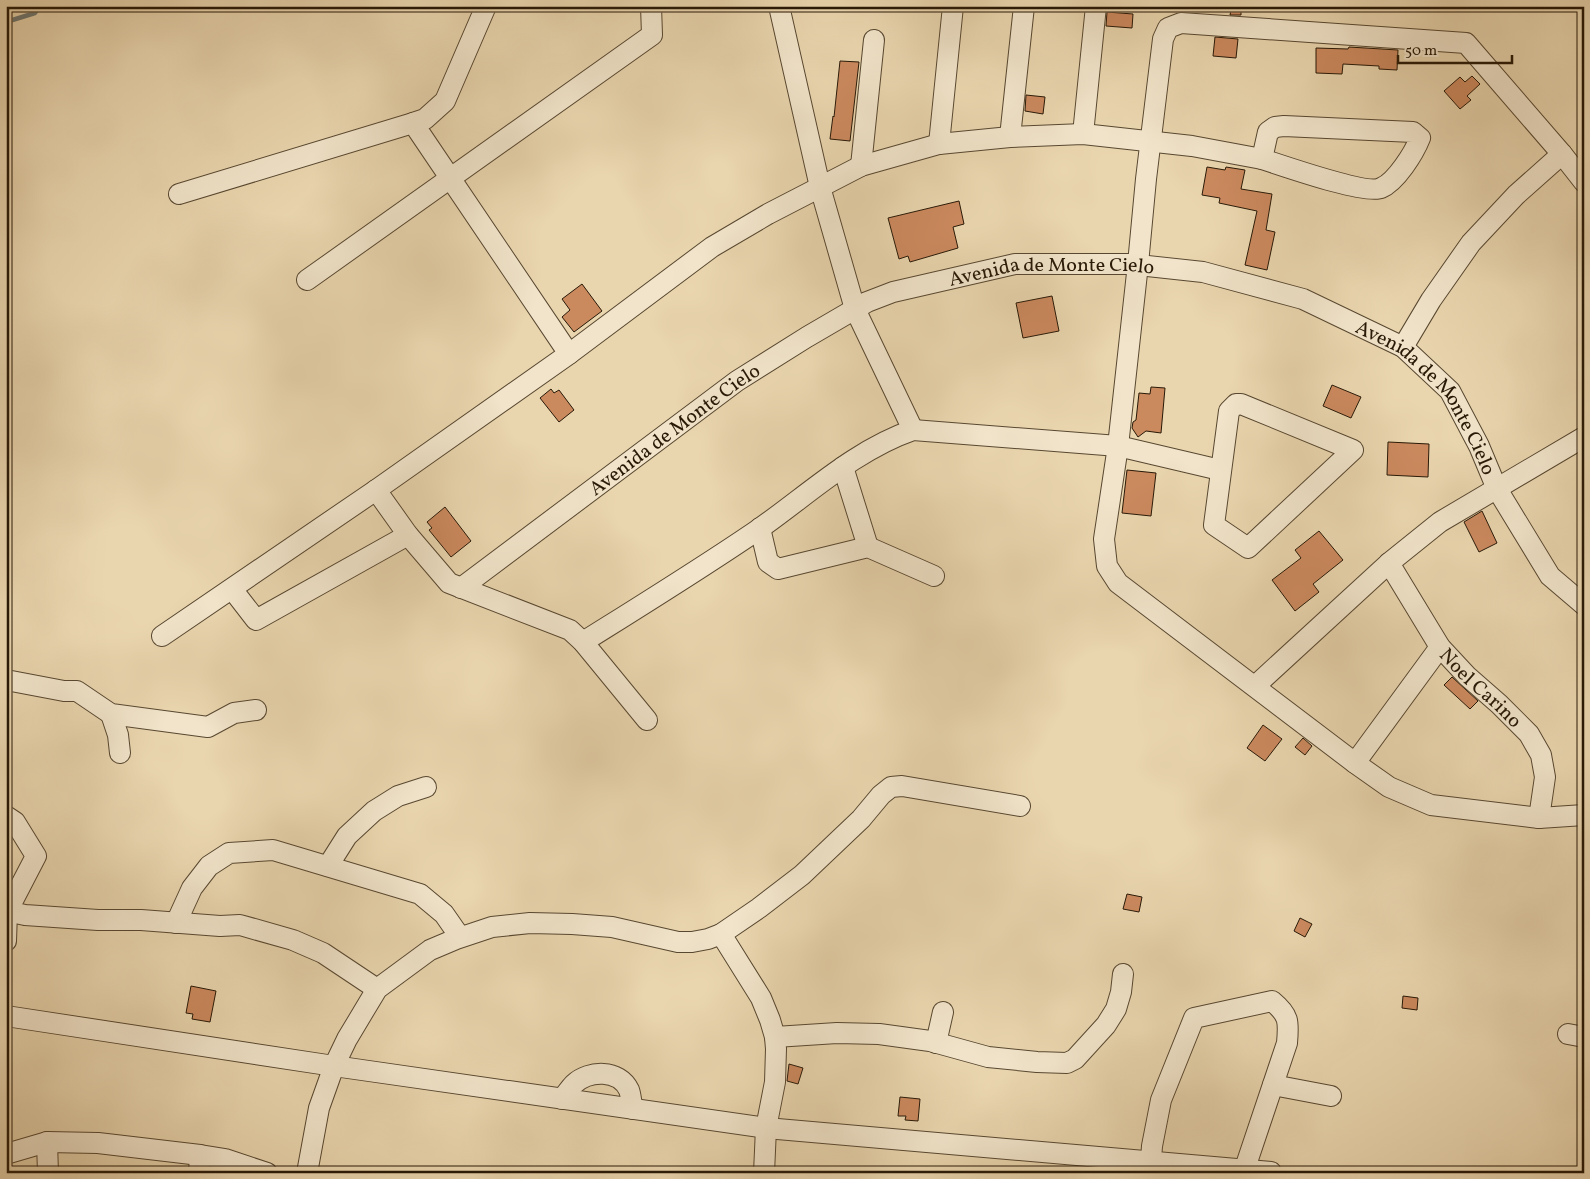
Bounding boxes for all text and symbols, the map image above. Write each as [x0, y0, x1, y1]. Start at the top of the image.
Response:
scale bar [1398, 32, 1511, 64]
text: 50 m [1405, 41, 1437, 62]
street label: Avenida de Monte Cielo [946, 251, 1156, 295]
street label: Avenida de Monte Cielo [1350, 314, 1502, 480]
street label: Avenida de Monte Cielo [584, 358, 766, 503]
street label: Noel Carino [1432, 643, 1527, 735]

